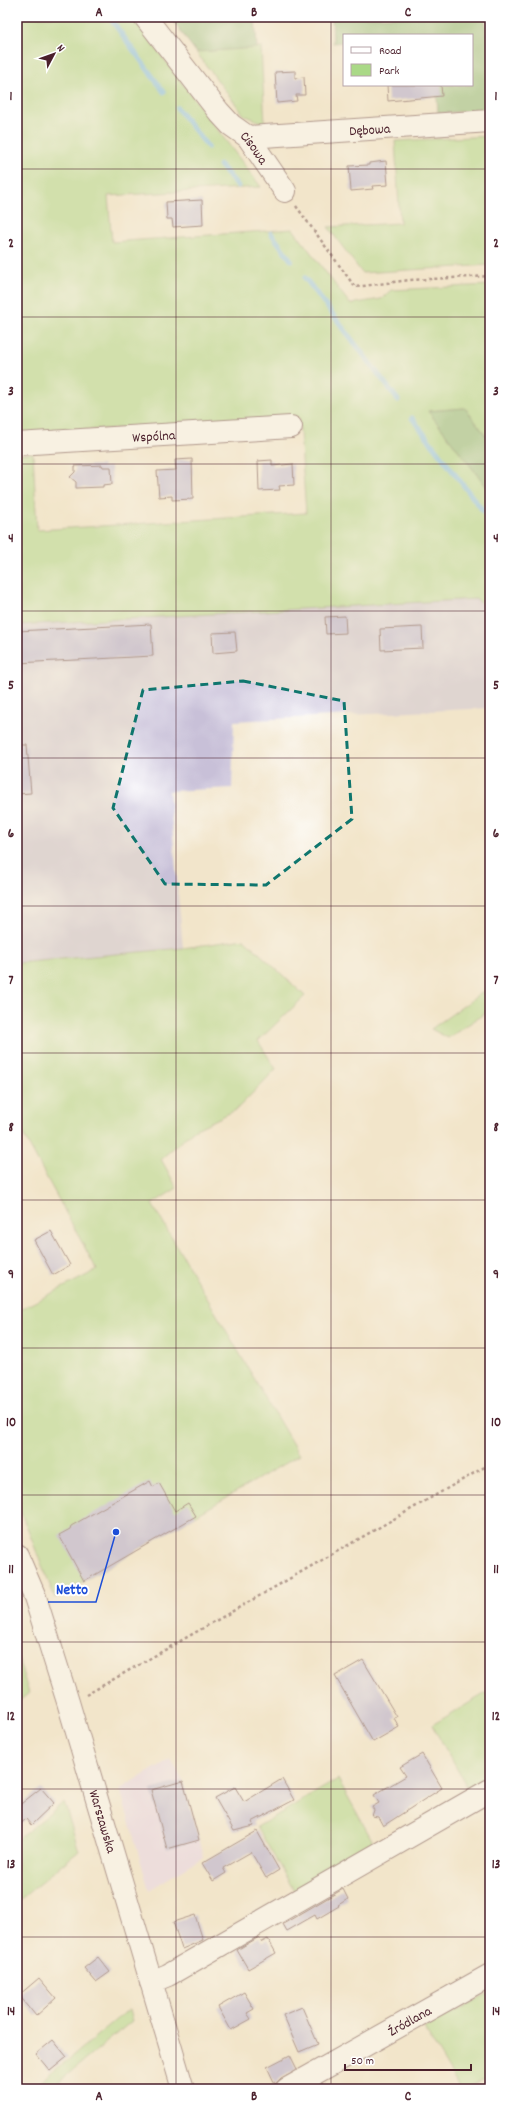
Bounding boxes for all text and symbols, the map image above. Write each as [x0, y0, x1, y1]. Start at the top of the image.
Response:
text: A [95, 4, 103, 23]
text: B [251, 4, 257, 23]
text: C [405, 4, 412, 23]
north arrow [34, 34, 74, 74]
legend [343, 34, 473, 86]
text: N [52, 41, 68, 56]
text: Road [379, 43, 401, 60]
text: Park [379, 63, 400, 80]
text: 1 [10, 88, 13, 107]
text: 1 [495, 88, 498, 107]
street label: Dębowa [349, 120, 392, 142]
street label: Cisowa [236, 127, 272, 169]
text: 2 [8, 235, 14, 254]
text: 2 [493, 235, 499, 254]
text: 3 [8, 383, 14, 402]
text: 3 [493, 383, 499, 402]
street label: Wspólna [132, 426, 176, 449]
text: 4 [8, 530, 14, 549]
text: 4 [493, 530, 499, 549]
text: 5 [8, 677, 14, 696]
text: 5 [493, 677, 499, 696]
text: 6 [8, 825, 15, 844]
text: 6 [493, 825, 500, 844]
text: 7 [9, 972, 14, 991]
text: 7 [494, 972, 499, 991]
text: 8 [8, 1119, 14, 1138]
text: 8 [493, 1119, 499, 1138]
text: 9 [8, 1266, 14, 1285]
text: 9 [493, 1266, 499, 1285]
text: 10 [6, 1414, 16, 1433]
text: 10 [491, 1414, 501, 1433]
text: 11 [8, 1561, 14, 1580]
text: 11 [493, 1561, 499, 1580]
callout: Netto [48, 1575, 96, 1602]
text: Netto [56, 1580, 88, 1602]
text: 12 [7, 1708, 16, 1727]
text: 12 [492, 1708, 501, 1727]
street label: Warszawska [83, 1788, 120, 1856]
text: 13 [7, 1856, 16, 1875]
text: 13 [492, 1856, 501, 1875]
street label: Źródlana [385, 2002, 436, 2042]
text: 14 [7, 2003, 15, 2022]
text: 14 [492, 2003, 500, 2022]
scale bar [345, 2046, 471, 2072]
text: 50 m [351, 2053, 374, 2070]
text: A [95, 2088, 103, 2106]
text: B [251, 2088, 257, 2106]
text: C [405, 2088, 412, 2106]

